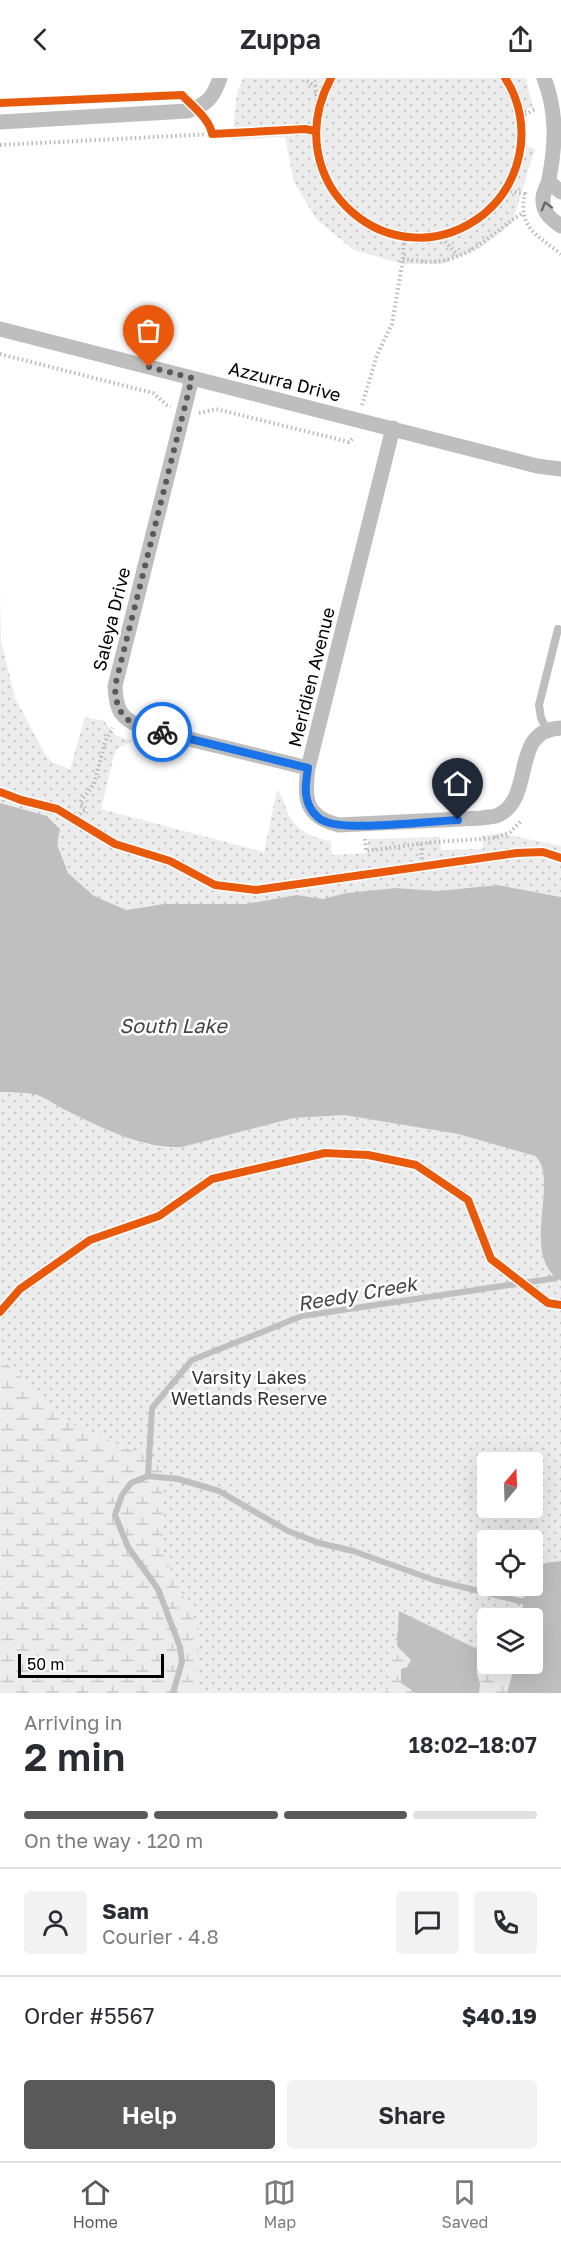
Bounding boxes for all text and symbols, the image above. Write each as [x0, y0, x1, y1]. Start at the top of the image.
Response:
icon: back [24, 23, 57, 56]
text: Zuppa [240, 23, 321, 55]
icon: share [504, 23, 537, 56]
one-way arrow [541, 202, 553, 212]
pin [123, 305, 174, 367]
icon: bag [132, 314, 165, 347]
street label: Azzurra Drive [227, 356, 343, 406]
street label: Saleya Drive [87, 565, 135, 673]
street label: Meridien Avenue [283, 605, 339, 749]
courier [132, 702, 192, 762]
icon: bike [146, 716, 179, 749]
pin [432, 758, 483, 820]
icon: home [441, 767, 474, 800]
water label: South Lake [119, 1013, 228, 1037]
water label: Reedy Creek [295, 1270, 421, 1316]
park label: Varsity Lakes Wetlands Reserve [171, 1366, 327, 1409]
north arrow [477, 1452, 543, 1518]
map controls [477, 1452, 543, 1674]
button: locate [477, 1530, 543, 1596]
button: layers [477, 1608, 543, 1674]
scale bar [18, 1651, 164, 1678]
text: 50 m [27, 1654, 64, 1674]
text: Arriving in [24, 1710, 122, 1734]
text: 18:02–18:07 [409, 1731, 537, 1758]
text: 2 min [24, 1733, 125, 1780]
text: On the way · 120 m [24, 1828, 203, 1852]
button: person [24, 1891, 87, 1954]
button: chat [396, 1891, 459, 1954]
button: phone [474, 1891, 537, 1954]
text: Sam [102, 1897, 149, 1924]
text: Courier · 4.8 [102, 1924, 219, 1948]
text: Order #5567 [24, 2002, 154, 2029]
text: $40.19 [462, 2002, 537, 2029]
button: Help [24, 2080, 275, 2149]
button: Share [287, 2080, 537, 2149]
tab: Home [73, 2176, 118, 2232]
tab: Map [263, 2176, 296, 2232]
tab: Saved [442, 2176, 488, 2232]

